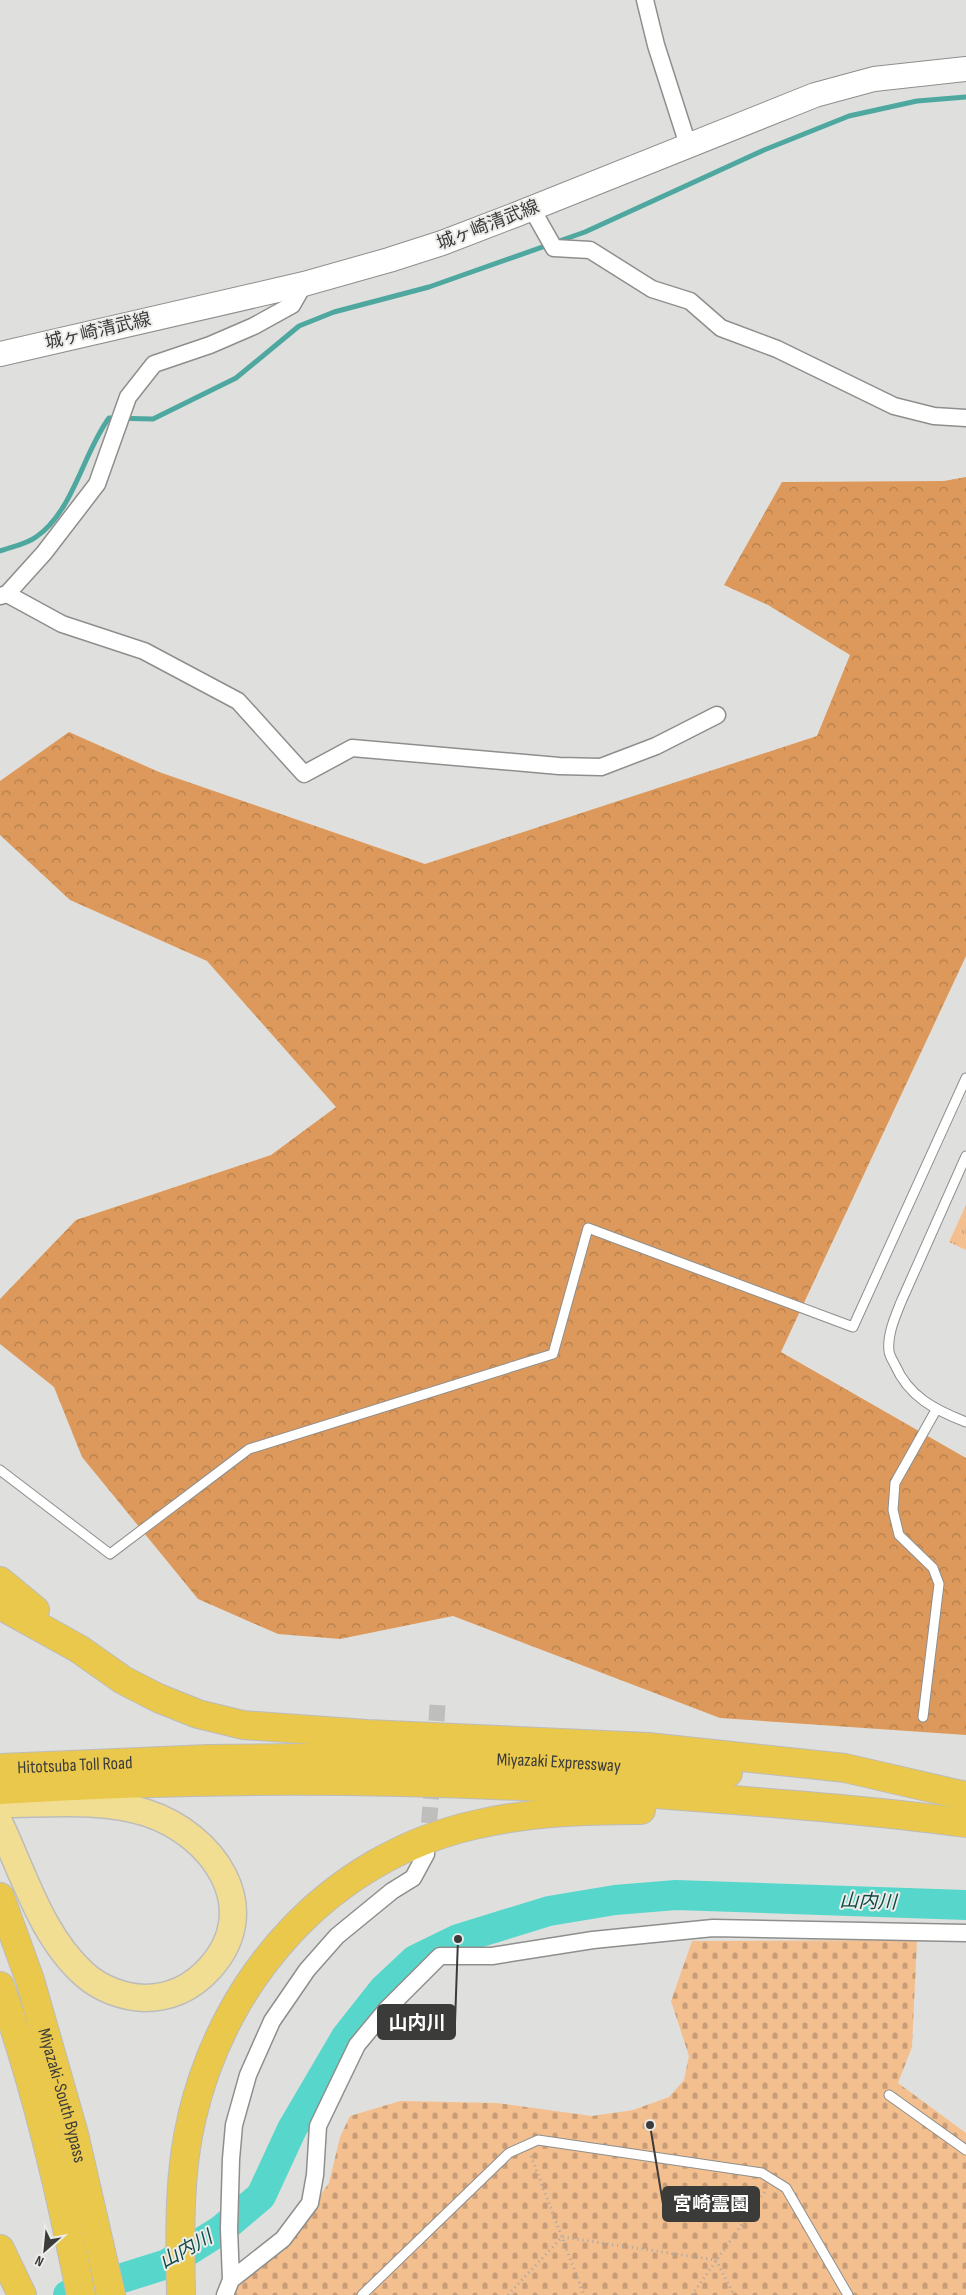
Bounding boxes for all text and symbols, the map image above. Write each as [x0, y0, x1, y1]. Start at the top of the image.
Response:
street label: 城ヶ崎清武線 [434, 196, 542, 254]
street label: 城ヶ崎清武線 [43, 309, 153, 353]
street label: Miyazaki Expressway [496, 1749, 622, 1776]
street label: Hitotsuba Toll Road [17, 1752, 133, 1778]
water label: 山内川 [839, 1890, 899, 1915]
callout: 山内川 [378, 2005, 455, 2039]
text: 山内川 [388, 2012, 446, 2035]
street label: Miyazaki-South Bypass [34, 2026, 91, 2164]
callout: 宮崎霊園 [663, 2187, 759, 2221]
text: 宮崎霊園 [673, 2193, 749, 2216]
north arrow [20, 2225, 70, 2275]
water label: 山内川 [155, 2225, 218, 2274]
text: N [32, 2252, 47, 2270]

